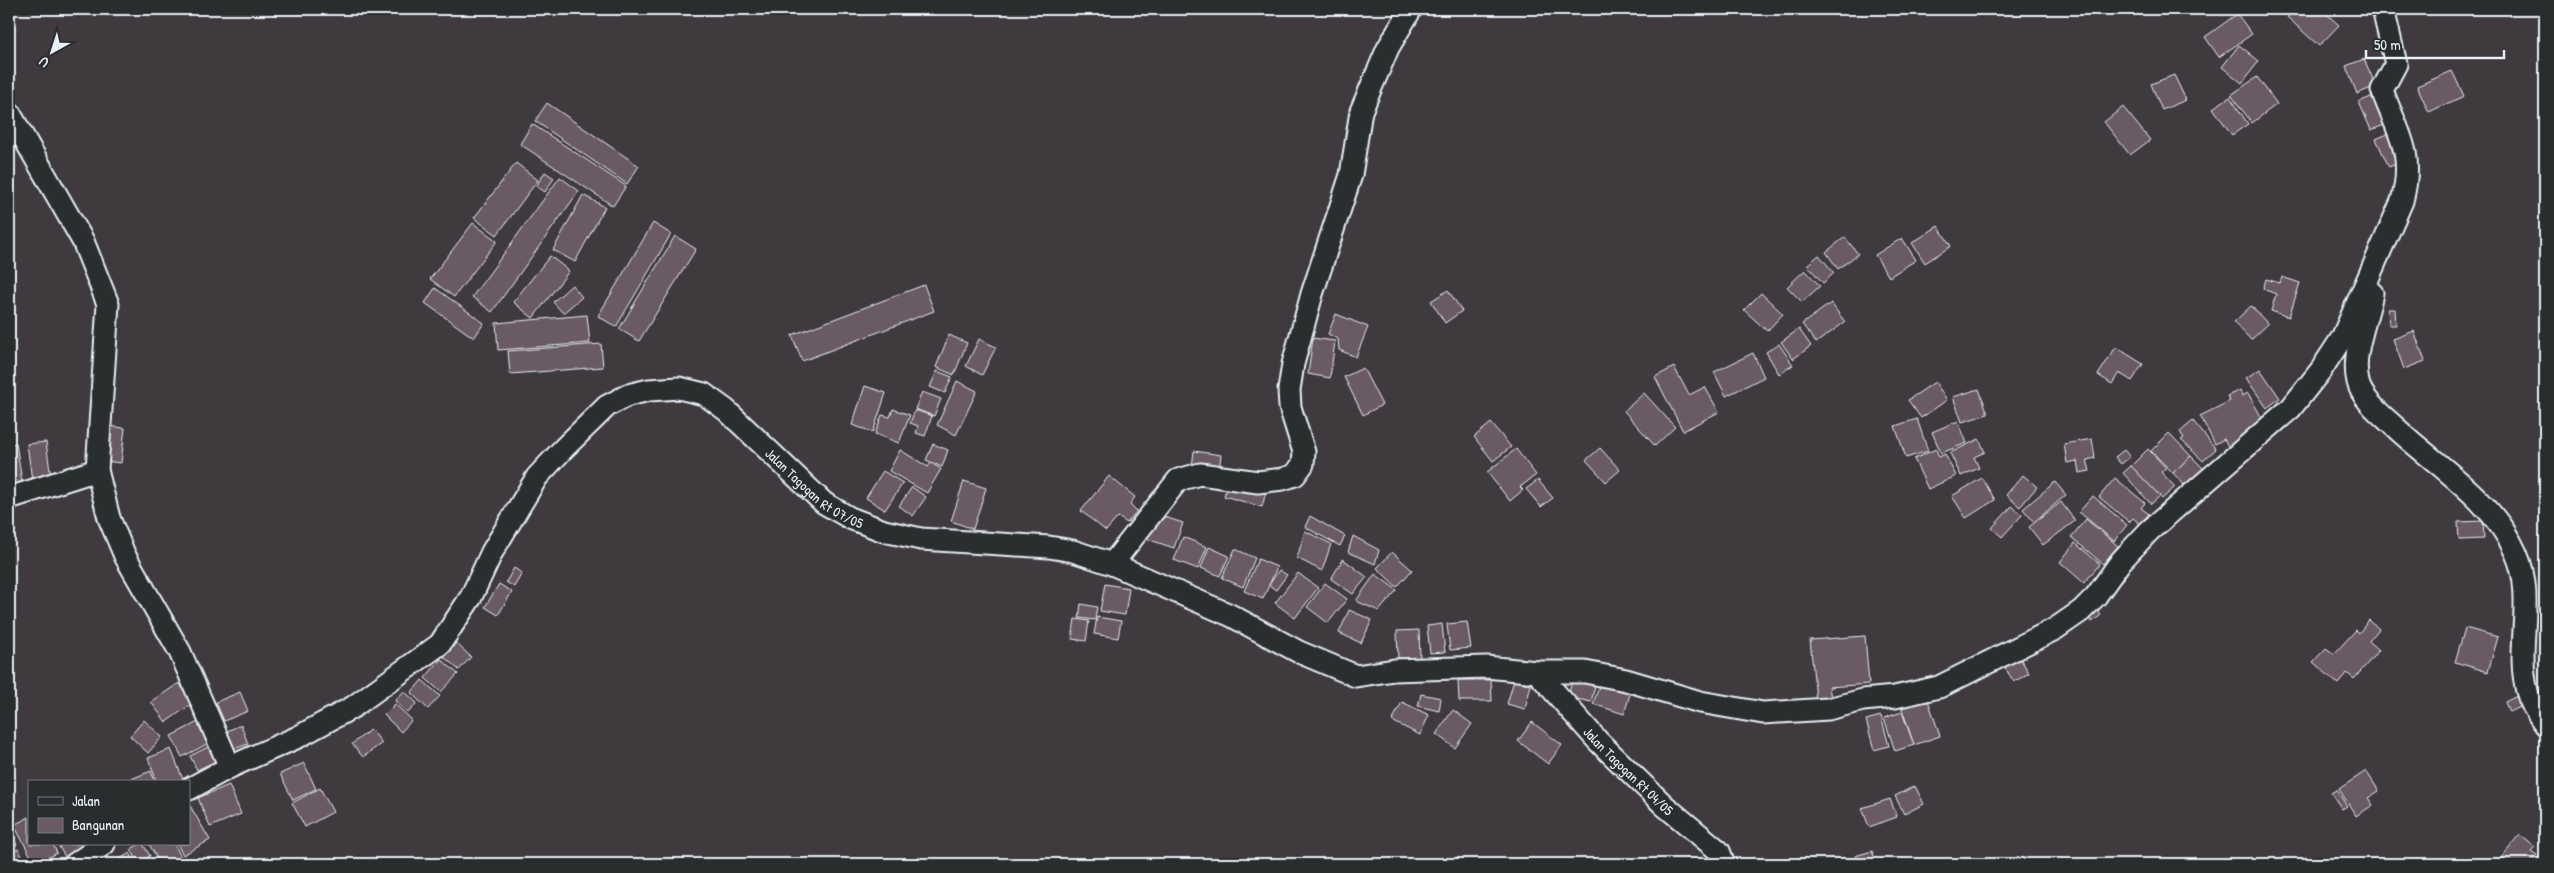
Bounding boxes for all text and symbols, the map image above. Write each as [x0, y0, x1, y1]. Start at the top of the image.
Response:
north arrow [28, 28, 78, 78]
scale bar [2366, 28, 2504, 60]
text: 50 m [2374, 34, 2401, 55]
text: U [34, 52, 52, 72]
street label: Jalan Tagogan Rt 07/05 [762, 443, 866, 532]
street label: Jalan Tagogan Rt 04/05 [1580, 722, 1678, 819]
legend [28, 780, 190, 846]
text: Jalan [72, 790, 100, 811]
text: Bangunan [72, 814, 125, 835]

